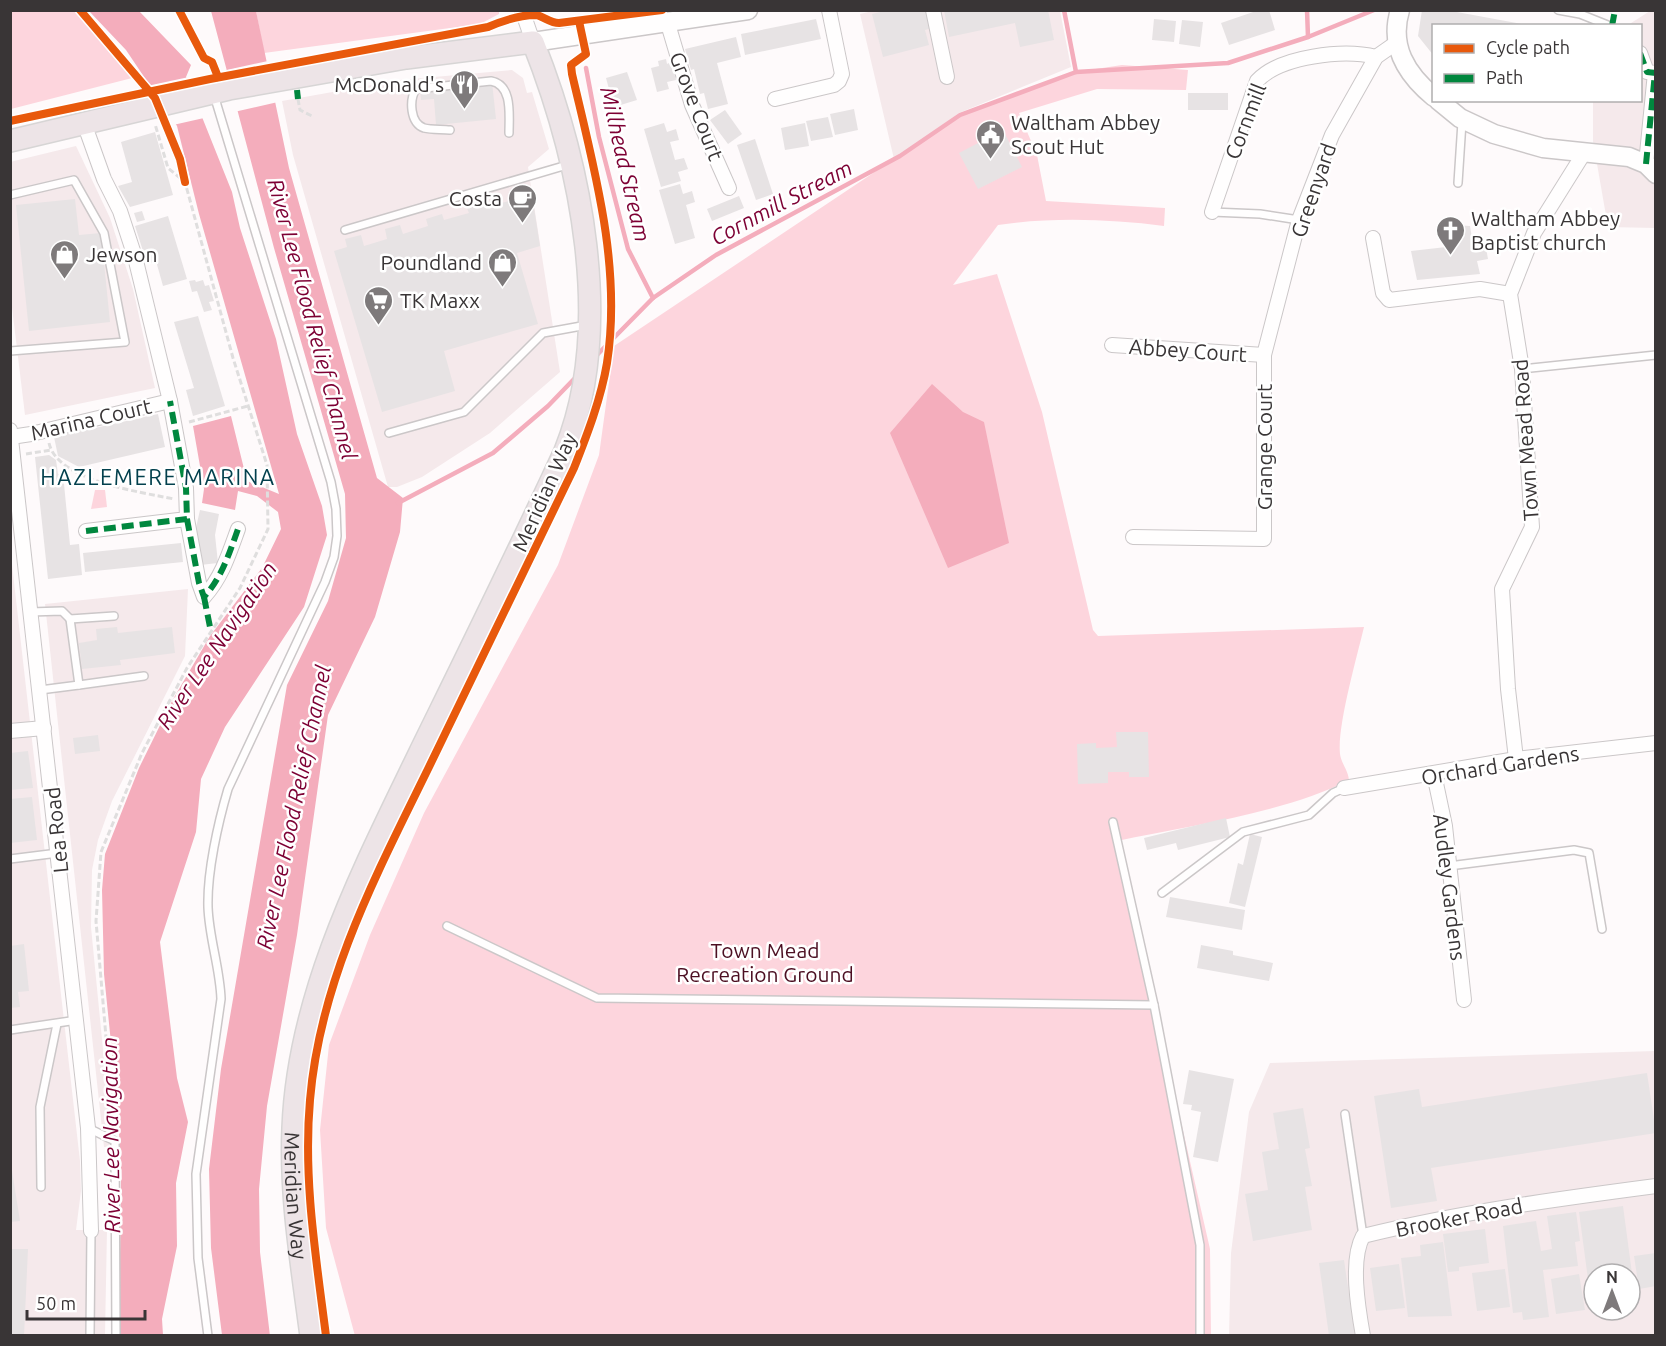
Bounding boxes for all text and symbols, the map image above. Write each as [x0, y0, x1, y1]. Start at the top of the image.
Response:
legend [1432, 24, 1642, 102]
text: Cycle path [1486, 37, 1570, 57]
street label: Grove Court [665, 48, 729, 164]
text: Path [1486, 67, 1523, 87]
restaurant icon: McDonald's [449, 68, 481, 110]
place label: McDonald's [334, 72, 444, 96]
street label: Cornmill [1220, 80, 1270, 162]
water label: Millhead Stream [596, 84, 656, 244]
place label: Waltham Abbey Scout Hut [1011, 110, 1160, 158]
public building icon: Waltham Abbey Scout Hut [974, 118, 1006, 160]
street label: Greenyard [1286, 140, 1340, 240]
water label: Cornmill Stream [706, 154, 856, 250]
water label: River Lee Flood Relief Channel [262, 176, 363, 462]
cafe icon: Costa [507, 182, 539, 224]
place label: Costa [449, 186, 502, 210]
place label: Waltham Abbey Baptist church [1471, 206, 1620, 254]
church icon: Waltham Abbey Baptist church [1434, 214, 1466, 256]
shop icon: Jewson [49, 238, 81, 280]
place label: Jewson [86, 242, 158, 266]
shop icon: Poundland [487, 246, 519, 288]
place label: Poundland [381, 250, 482, 274]
supermarket icon: TK Maxx [363, 284, 395, 326]
place label: TK Maxx [400, 288, 480, 312]
street label: Abbey Court [1128, 334, 1248, 366]
street label: Town Mead Road [1507, 358, 1543, 522]
street label: Grange Court [1252, 384, 1276, 510]
street label: Marina Court [28, 393, 154, 445]
street label: Meridian Way [507, 429, 581, 555]
district label: HAZLEMERE MARINA [40, 464, 276, 489]
water label: River Lee Navigation [151, 557, 281, 733]
water label: River Lee Flood Relief Channel [251, 663, 336, 952]
street label: Orchard Gardens [1419, 741, 1581, 789]
street label: Lea Road [40, 786, 72, 874]
street label: Audley Gardens [1429, 812, 1471, 962]
park label: Town Mead Recreation Ground [676, 938, 854, 986]
water label: River Lee Navigation [96, 1037, 124, 1233]
street label: Meridian Way [280, 1132, 313, 1261]
street label: Brooker Road [1393, 1193, 1525, 1241]
north arrow [1582, 1262, 1642, 1322]
text: N [1606, 1268, 1618, 1286]
scale bar [27, 1283, 146, 1321]
text: 50 m [36, 1293, 76, 1313]

